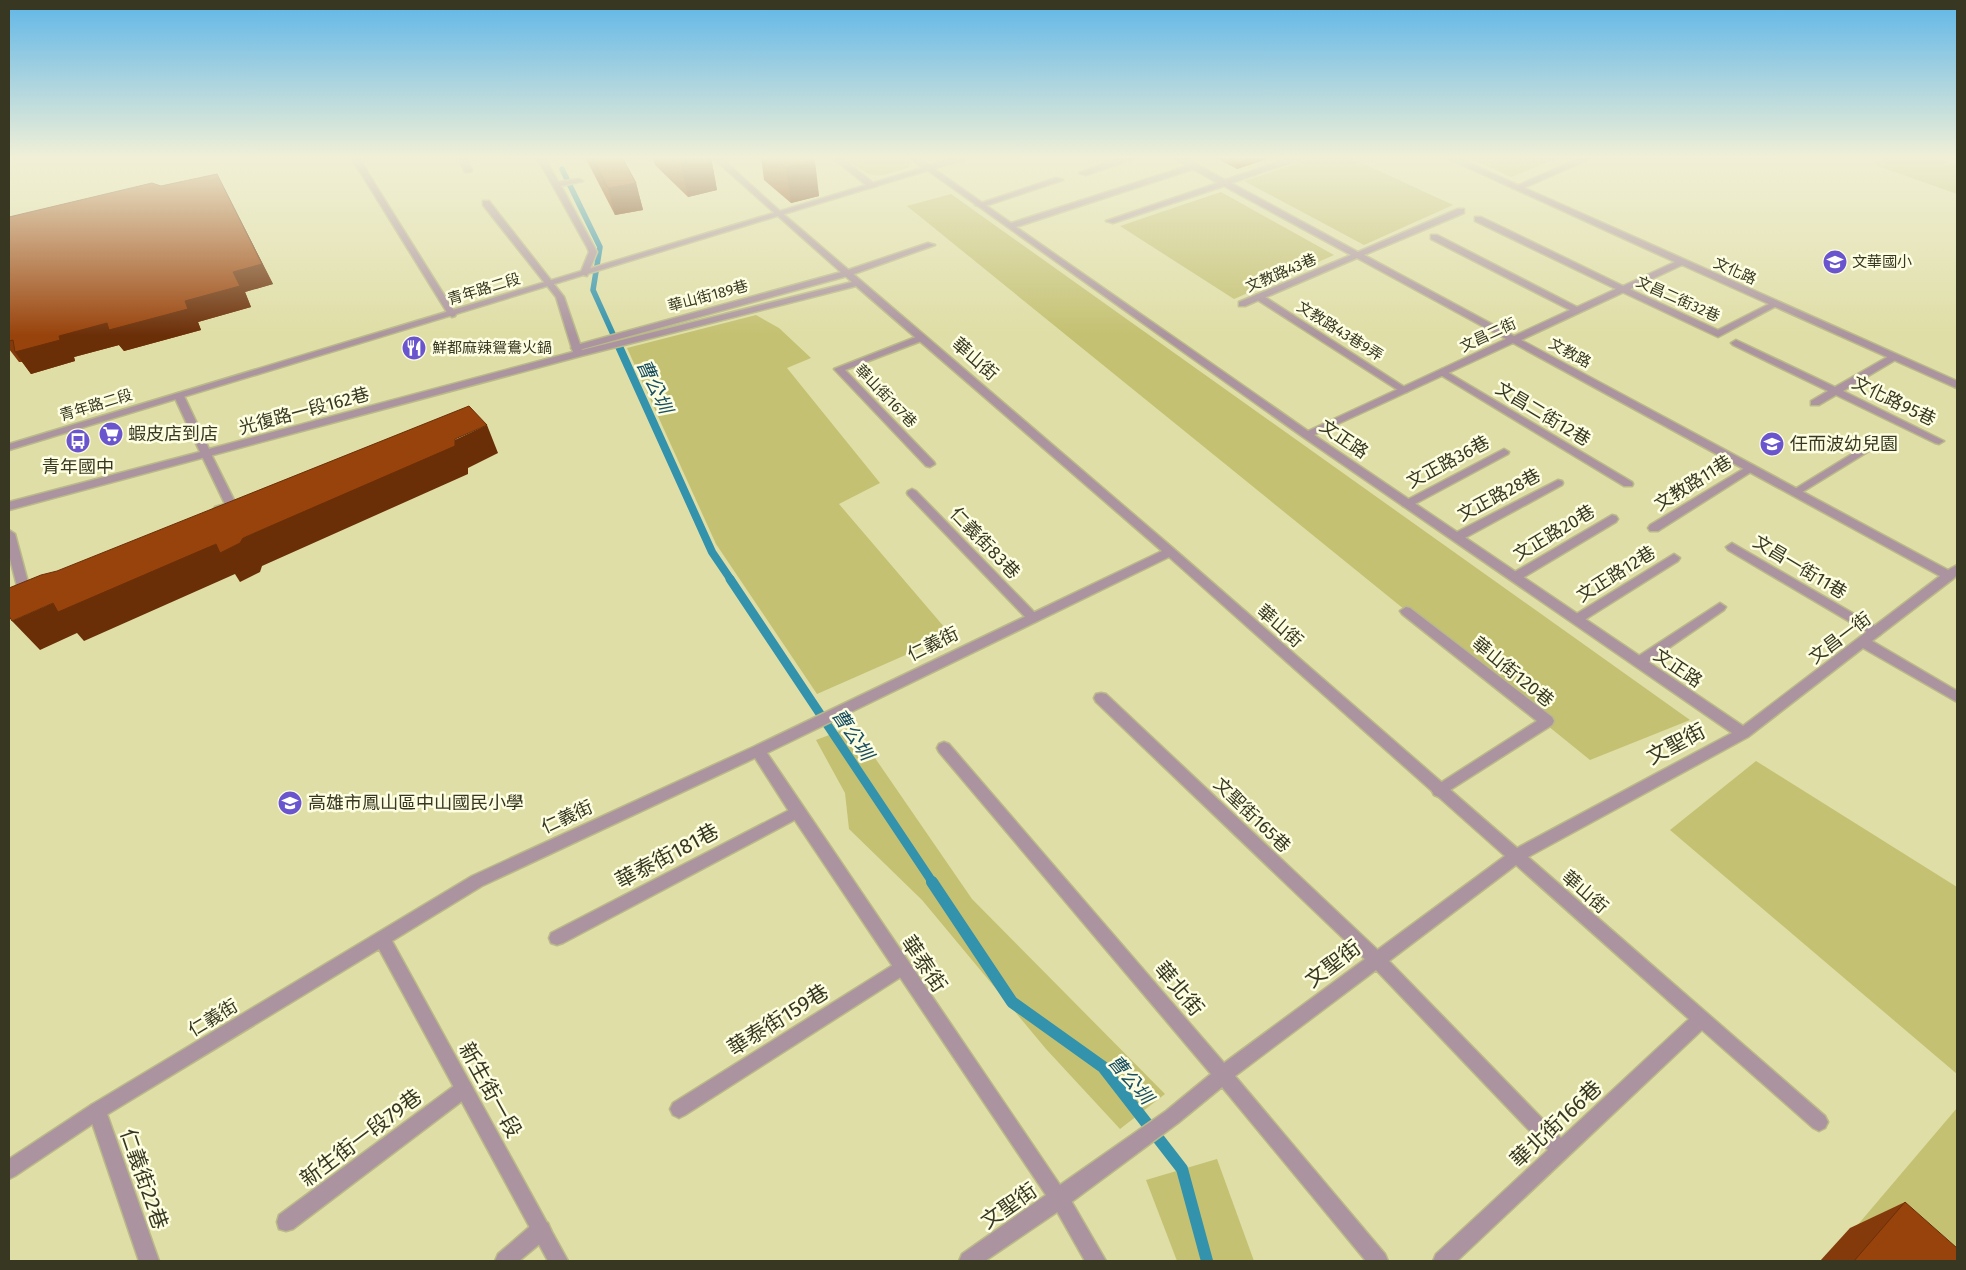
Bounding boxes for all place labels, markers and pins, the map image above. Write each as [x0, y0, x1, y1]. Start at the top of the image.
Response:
school or university icon: 文華國小 [1822, 249, 1848, 275]
place label: 文華國小 [1852, 253, 1912, 271]
restaurant icon: 鮮都麻辣鴛鴦火鍋 [401, 335, 427, 361]
place label: 鮮都麻辣鴛鴦火鍋 [432, 339, 552, 357]
supermarket icon: 蝦皮店到店 [98, 421, 124, 447]
place label: 蝦皮店到店 [128, 423, 218, 445]
bus stop icon: 青年國中 [65, 428, 91, 454]
school or university icon: 任而波幼兒園 [1759, 431, 1785, 457]
place label: 任而波幼兒園 [1790, 433, 1898, 455]
place label: 青年國中 [42, 456, 114, 478]
school or university icon: 高雄市鳳山區中山國民小學 [277, 790, 303, 816]
place label: 高雄市鳳山區中山國民小學 [308, 792, 524, 814]

